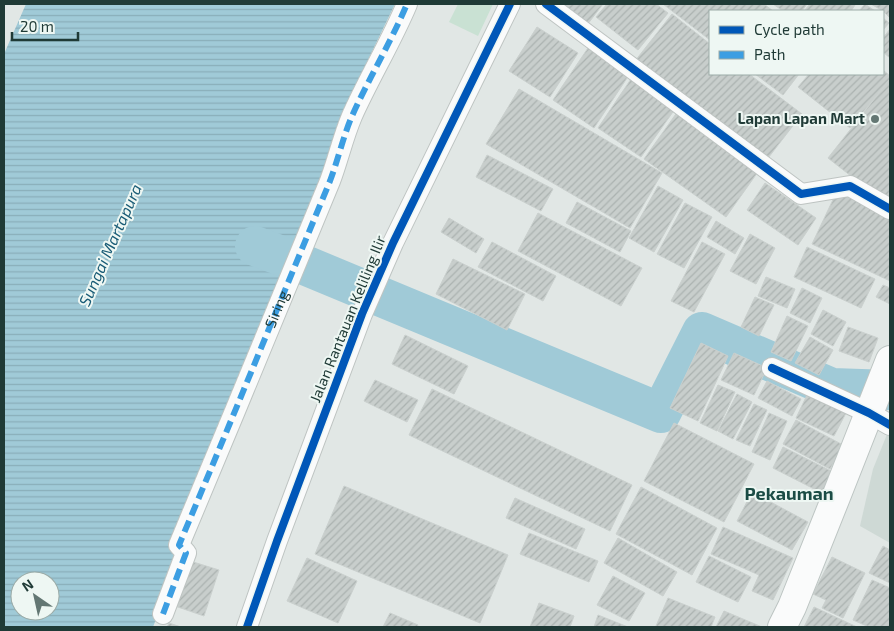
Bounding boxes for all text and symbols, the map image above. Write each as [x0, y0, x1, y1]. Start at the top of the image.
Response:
scale bar [12, 10, 79, 42]
legend [709, 10, 884, 75]
text: 20 m [20, 17, 54, 35]
text: Cycle path [754, 20, 825, 38]
text: Path [754, 45, 785, 63]
place label: Lapan Lapan Mart [737, 109, 865, 127]
marker: Lapan Lapan Mart [869, 113, 881, 125]
water label: Sungai Martapura [74, 181, 145, 309]
street label: Jalan Rantauan Keliling Ilir [305, 232, 389, 405]
street label: Siring [260, 287, 292, 330]
district label: Pekauman [744, 482, 834, 504]
north arrow [10, 571, 60, 621]
text: N [19, 575, 36, 595]

